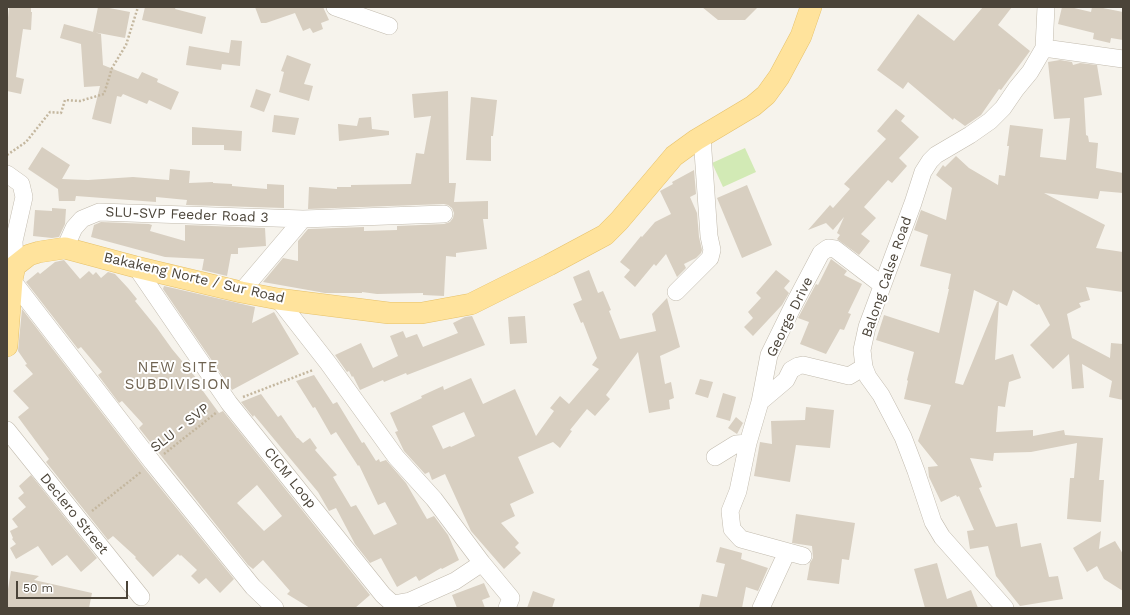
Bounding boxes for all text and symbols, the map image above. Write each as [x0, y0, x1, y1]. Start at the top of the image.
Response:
street label: SLU-SVP Feeder Road 3 [105, 204, 269, 226]
street label: Balong Calse Road [858, 214, 916, 340]
street label: Bakakeng Norte / Sur Road [102, 249, 286, 307]
street label: George Drive [763, 274, 817, 360]
district label: NEW SITE SUBDIVISION [125, 359, 231, 394]
street label: SLU - SVP [147, 400, 213, 456]
street label: CICM Loop [260, 444, 320, 512]
street label: Declero Street [36, 470, 112, 558]
scale bar [18, 573, 130, 599]
text: 50 m [23, 581, 53, 595]

